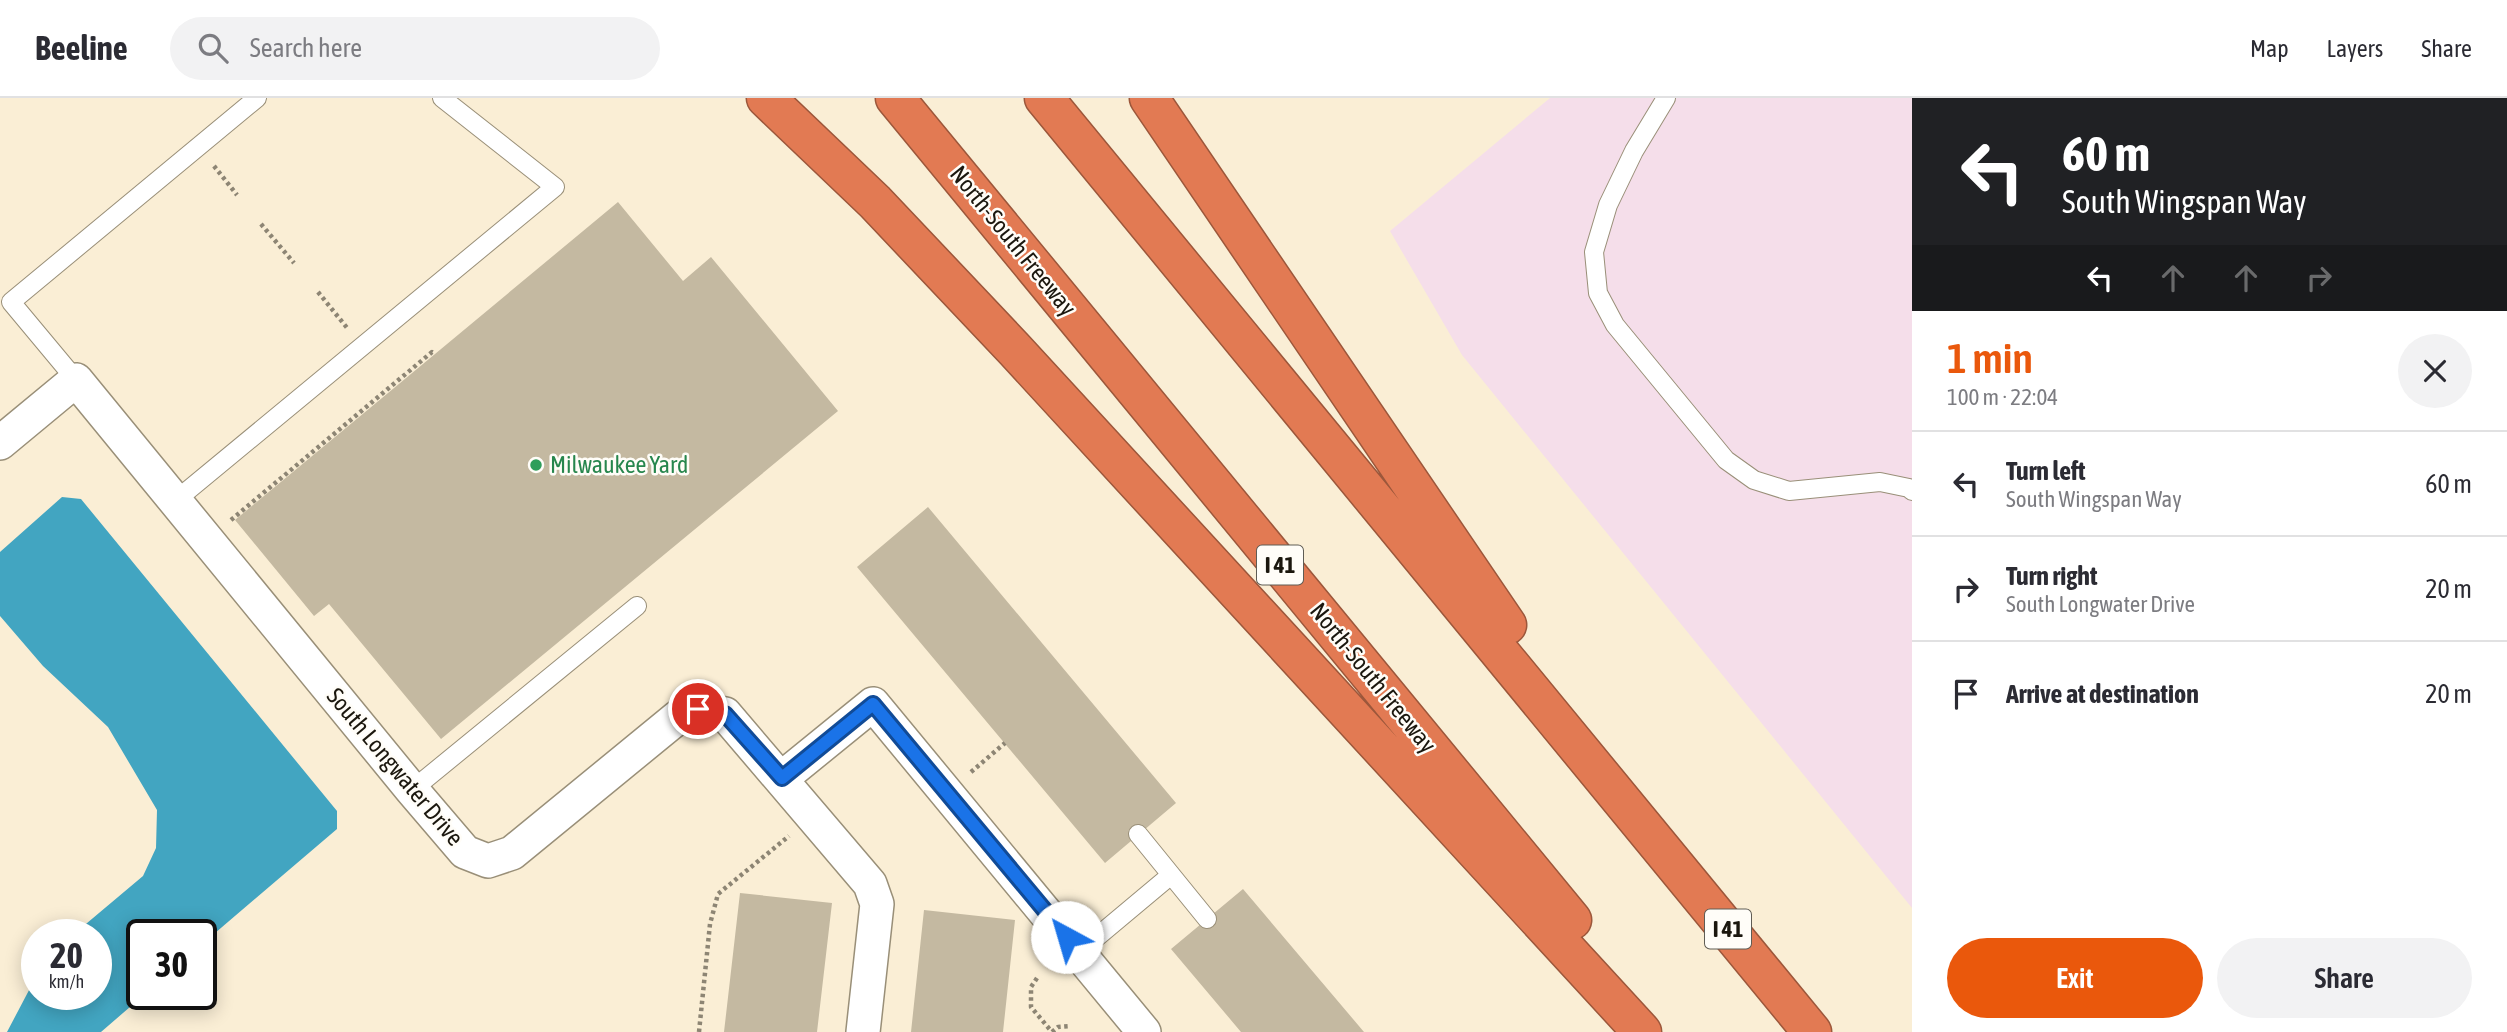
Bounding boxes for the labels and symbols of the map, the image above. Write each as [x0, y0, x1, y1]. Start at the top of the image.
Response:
street label: North-South Freeway [945, 161, 1082, 321]
place label: Milwaukee Yard [550, 451, 688, 478]
marker: Milwaukee Yard [528, 457, 544, 473]
road number: I 41 [1257, 545, 1303, 584]
street label: North-South Freeway [1305, 598, 1442, 758]
pin [668, 679, 728, 739]
street label: South Longwater Drive [322, 683, 469, 851]
position arrow [1030, 900, 1104, 974]
road number: I 41 [1705, 909, 1751, 948]
speed limit sign: 30 [126, 919, 217, 1010]

